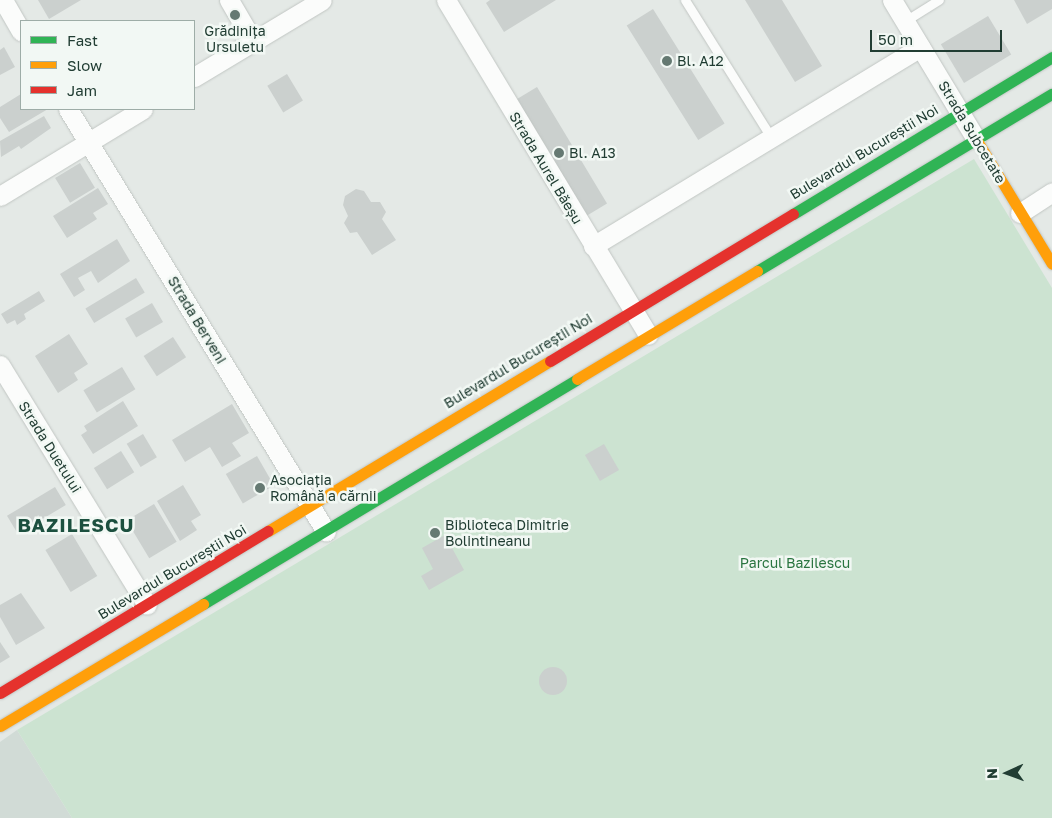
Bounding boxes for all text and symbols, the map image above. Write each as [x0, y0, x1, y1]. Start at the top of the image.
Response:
marker: Grădinița Ursuletu [229, 9, 241, 21]
legend [20, 20, 195, 110]
scale bar [872, 20, 1004, 52]
place label: Grădinița Ursuletu [204, 23, 266, 56]
text: 50 m [878, 30, 913, 48]
text: Fast [67, 31, 98, 49]
place label: Bl. A12 [677, 53, 724, 69]
marker: Bl. A12 [661, 55, 673, 67]
text: Slow [67, 56, 102, 74]
street label: Strada Subcetate [935, 78, 1009, 186]
text: Jam [67, 81, 97, 99]
street label: Bulevardul Bucureștii Noi [787, 101, 941, 203]
street label: Strada Aurel Băeșu [506, 109, 586, 227]
place label: Bl. A13 [569, 145, 616, 161]
marker: Bl. A13 [553, 147, 565, 159]
street label: Strada Berveni [164, 273, 230, 367]
street label: Bulevardul Bucureștii Noi [441, 310, 595, 412]
street label: Strada Duetului [15, 398, 85, 496]
place label: Asociația Română a cărnii [270, 472, 377, 504]
marker: Asociația Română a cărnii [254, 482, 266, 494]
district label: BAZILESCU [16, 514, 136, 536]
place label: Biblioteca Dimitrie Bolintineanu [445, 517, 569, 550]
street label: Bulevardul Bucureștii Noi [95, 521, 249, 623]
marker: Biblioteca Dimitrie Bolintineanu [429, 527, 441, 539]
park label: Parcul Bazilescu [740, 555, 850, 571]
north arrow [982, 748, 1032, 798]
text: N [983, 768, 1000, 779]

